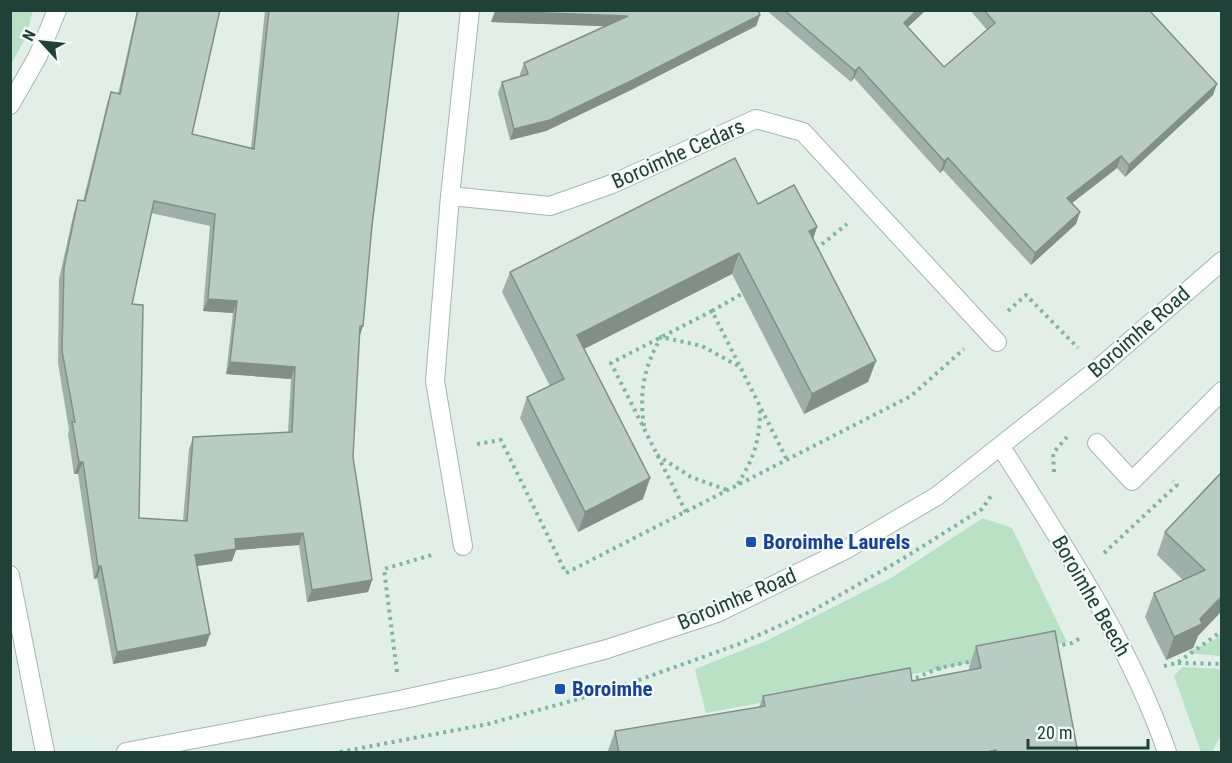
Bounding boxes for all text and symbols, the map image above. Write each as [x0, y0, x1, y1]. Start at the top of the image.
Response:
north arrow [12, 12, 72, 72]
text: N [18, 27, 40, 44]
street label: Boroimhe Cedars [608, 114, 748, 194]
street label: Boroimhe Road [1083, 281, 1195, 383]
place label: Boroimhe Laurels [763, 530, 910, 554]
street label: Boroimhe Beech [1047, 531, 1135, 661]
marker: Boroimhe Laurels [744, 535, 758, 549]
street label: Boroimhe Road [674, 563, 800, 635]
place label: Boroimhe [572, 677, 653, 701]
marker: Boroimhe [553, 682, 567, 696]
scale bar [1028, 712, 1148, 750]
text: 20 m [1037, 722, 1072, 743]

